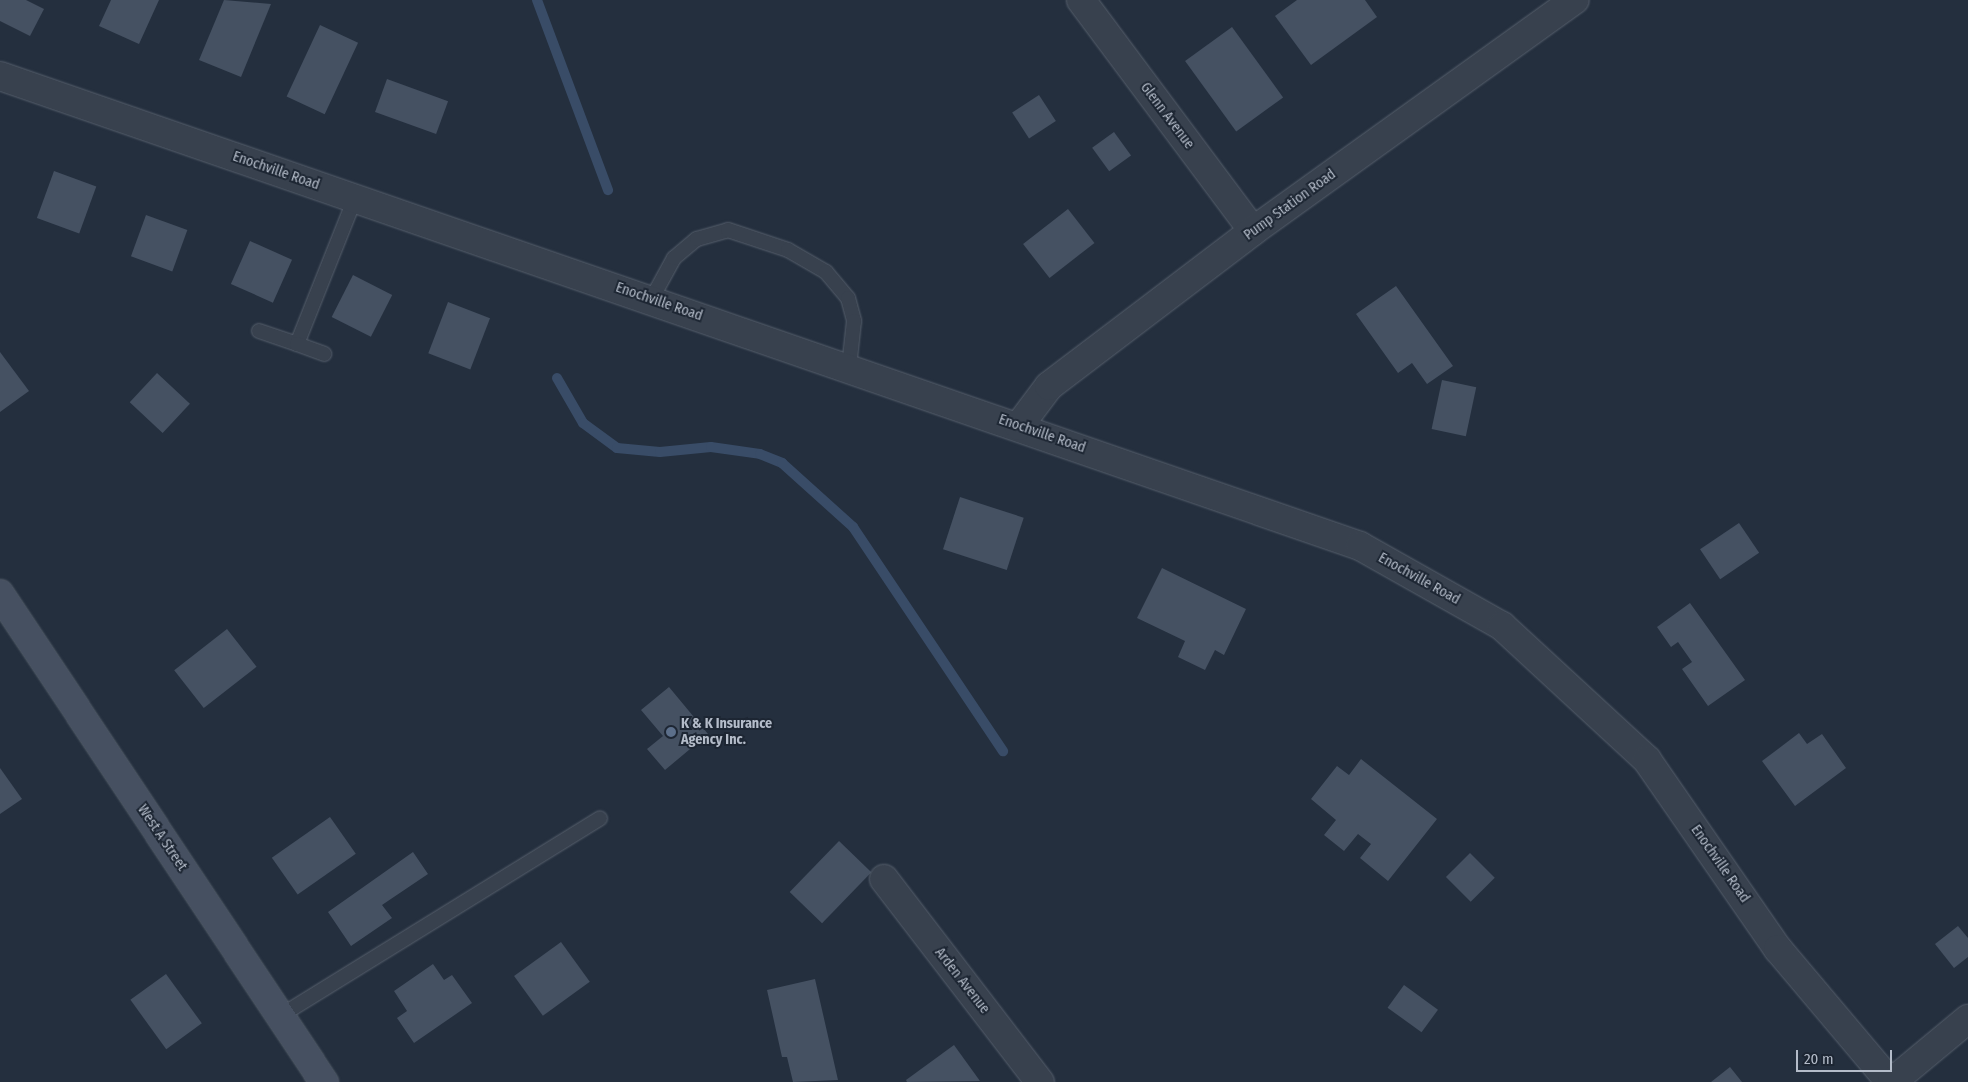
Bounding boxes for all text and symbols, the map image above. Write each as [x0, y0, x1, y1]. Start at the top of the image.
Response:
street label: Glenn Avenue [1137, 80, 1197, 152]
street label: Enochville Road [230, 148, 322, 194]
street label: Pump Station Road [1241, 166, 1339, 244]
street label: Enochville Road [613, 279, 705, 325]
street label: Enochville Road [996, 411, 1088, 457]
street label: Enochville Road [1375, 550, 1463, 608]
place label: K & K Insurance Agency Inc. [681, 716, 772, 749]
marker: K & K Insurance Agency Inc. [665, 726, 677, 738]
street label: West A Street [134, 802, 190, 874]
street label: Enochville Road [1687, 822, 1753, 906]
street label: Arden Avenue [931, 945, 993, 1017]
scale bar [1798, 1040, 1894, 1072]
text: 20 m [1804, 1050, 1834, 1068]

